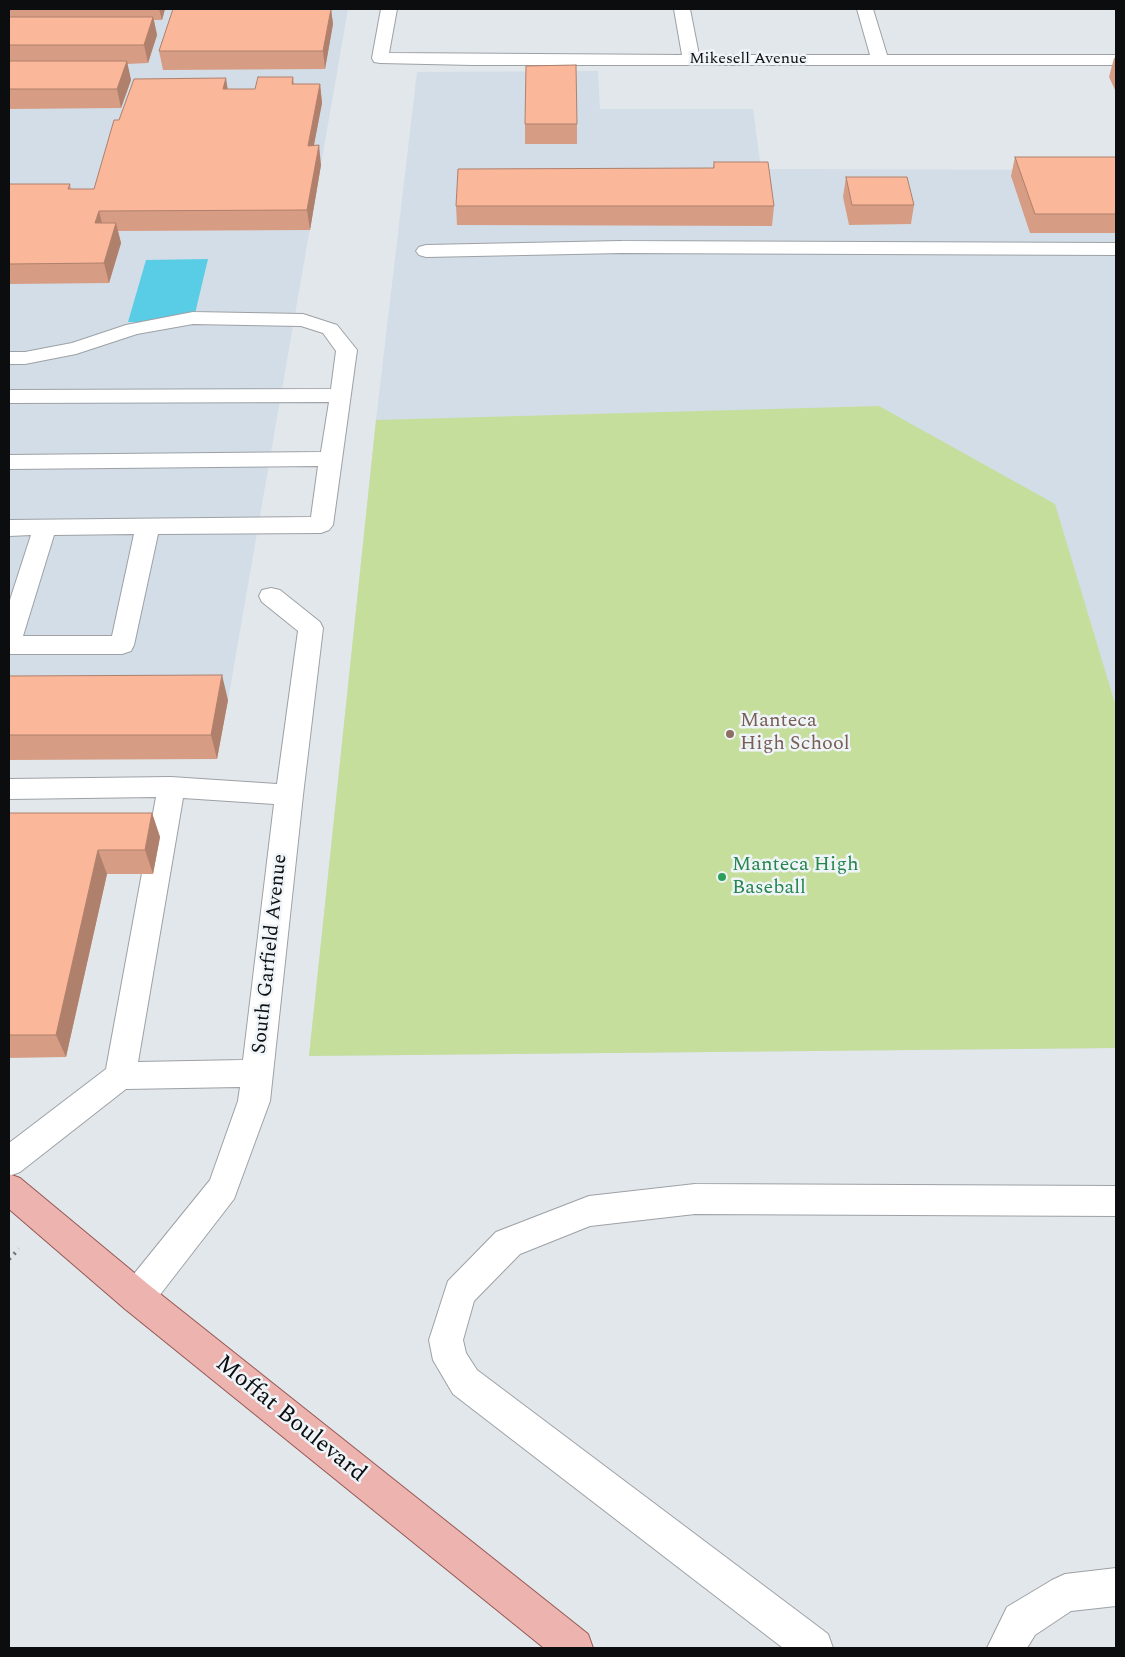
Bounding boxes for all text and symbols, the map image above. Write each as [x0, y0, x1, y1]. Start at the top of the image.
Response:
street label: Mikesell Avenue [689, 50, 807, 70]
place label: Manteca High School [740, 710, 850, 757]
marker: Manteca High School [724, 728, 736, 740]
street label: South Garfield Avenue [249, 853, 293, 1055]
place label: Manteca High Baseball [732, 854, 859, 901]
marker: Manteca High Baseball [716, 871, 728, 883]
street label: Moffat Boulevard [209, 1350, 371, 1490]

